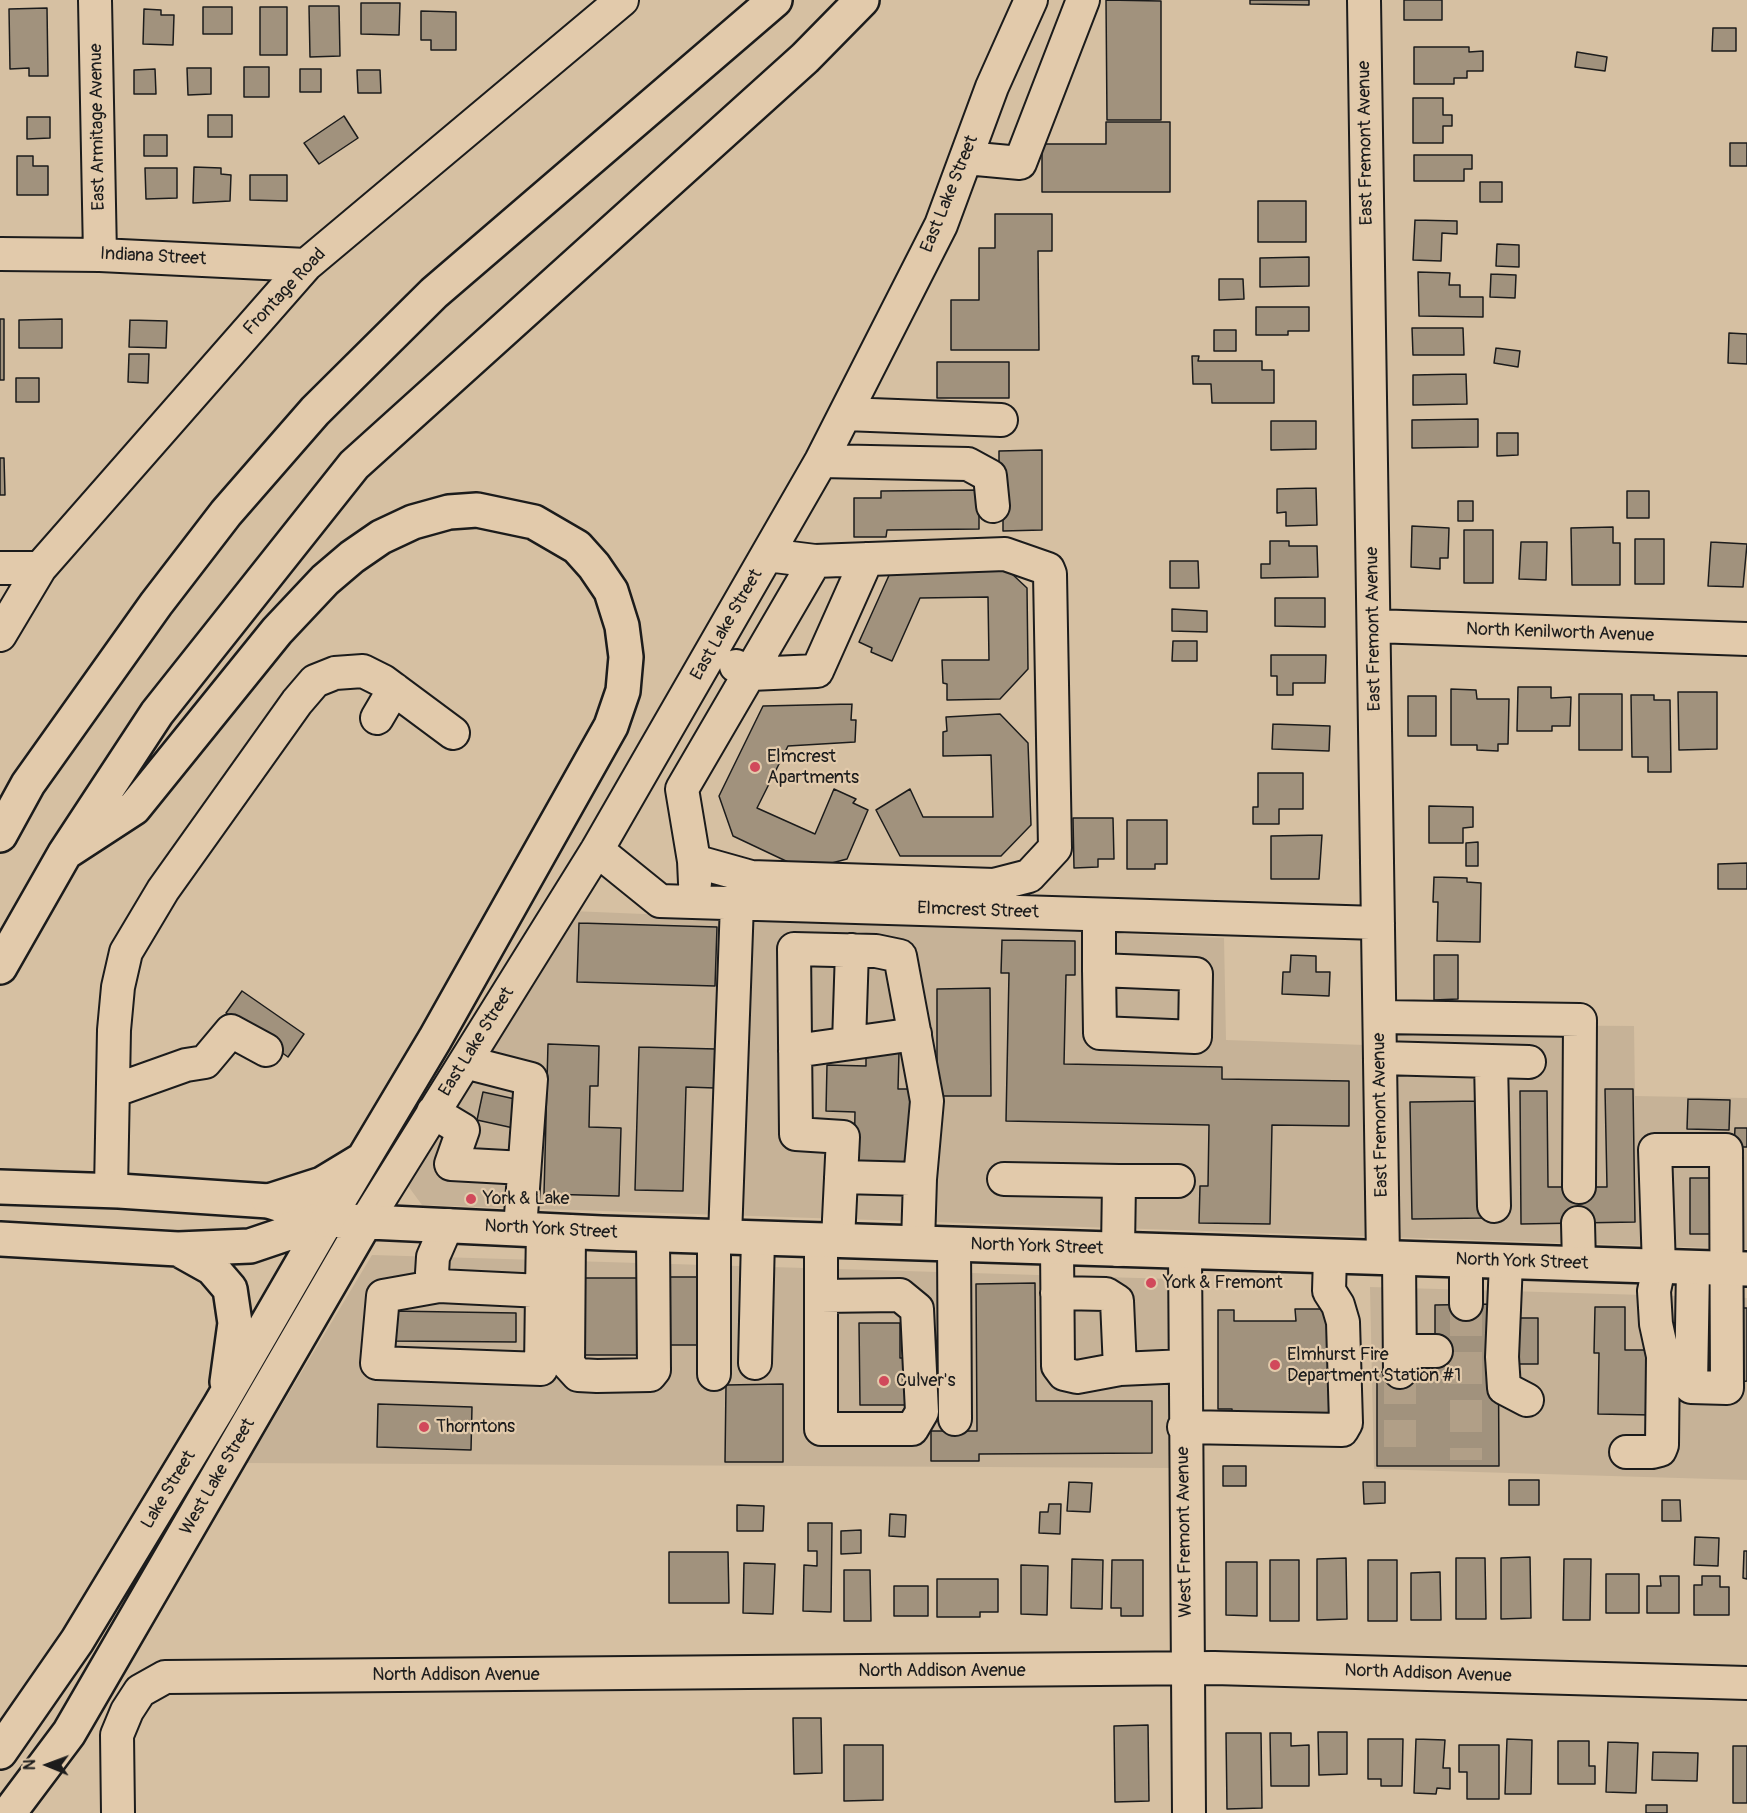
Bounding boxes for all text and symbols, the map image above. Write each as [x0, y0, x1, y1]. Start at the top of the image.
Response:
street label: East Armitage Avenue [86, 43, 110, 211]
street label: East Fremont Avenue [1354, 61, 1378, 225]
street label: East Lake Street [917, 132, 983, 256]
street label: Indiana Street [99, 243, 207, 271]
street label: Frontage Road [239, 244, 331, 340]
street label: East Fremont Avenue [1362, 547, 1386, 711]
street label: East Lake Street [687, 566, 767, 684]
street label: North Kenilworth Avenue [1466, 619, 1654, 647]
place label: Elmcrest Apartments [767, 746, 859, 789]
marker: Elmcrest Apartments [748, 760, 762, 774]
street label: Elmcrest Street [917, 898, 1039, 924]
street label: East Lake Street [435, 983, 519, 1101]
street label: East Fremont Avenue [1369, 1033, 1393, 1197]
place label: York & Lake [483, 1188, 569, 1210]
marker: York & Lake [464, 1192, 478, 1206]
street label: North York Street [484, 1216, 618, 1244]
street label: North York Street [970, 1234, 1104, 1260]
street label: North York Street [1455, 1249, 1589, 1275]
place label: York & Fremont [1163, 1272, 1283, 1294]
marker: York & Fremont [1144, 1276, 1158, 1290]
place label: Elmhurst Fire Department Station #1 [1287, 1344, 1461, 1386]
marker: Elmhurst Fire Department Station #1 [1268, 1358, 1282, 1372]
place label: Culver's [896, 1370, 955, 1392]
marker: Culver's [877, 1374, 891, 1388]
street label: West Lake Street [176, 1415, 260, 1539]
place label: Thorntons [436, 1416, 515, 1438]
marker: Thorntons [417, 1420, 431, 1434]
street label: West Fremont Avenue [1173, 1446, 1197, 1618]
street label: Lake Street [137, 1447, 201, 1533]
street label: North Addison Avenue [858, 1660, 1026, 1682]
street label: North Addison Avenue [1344, 1660, 1512, 1688]
street label: North Addison Avenue [372, 1664, 540, 1686]
north arrow [18, 1735, 78, 1795]
text: N [20, 1759, 40, 1770]

